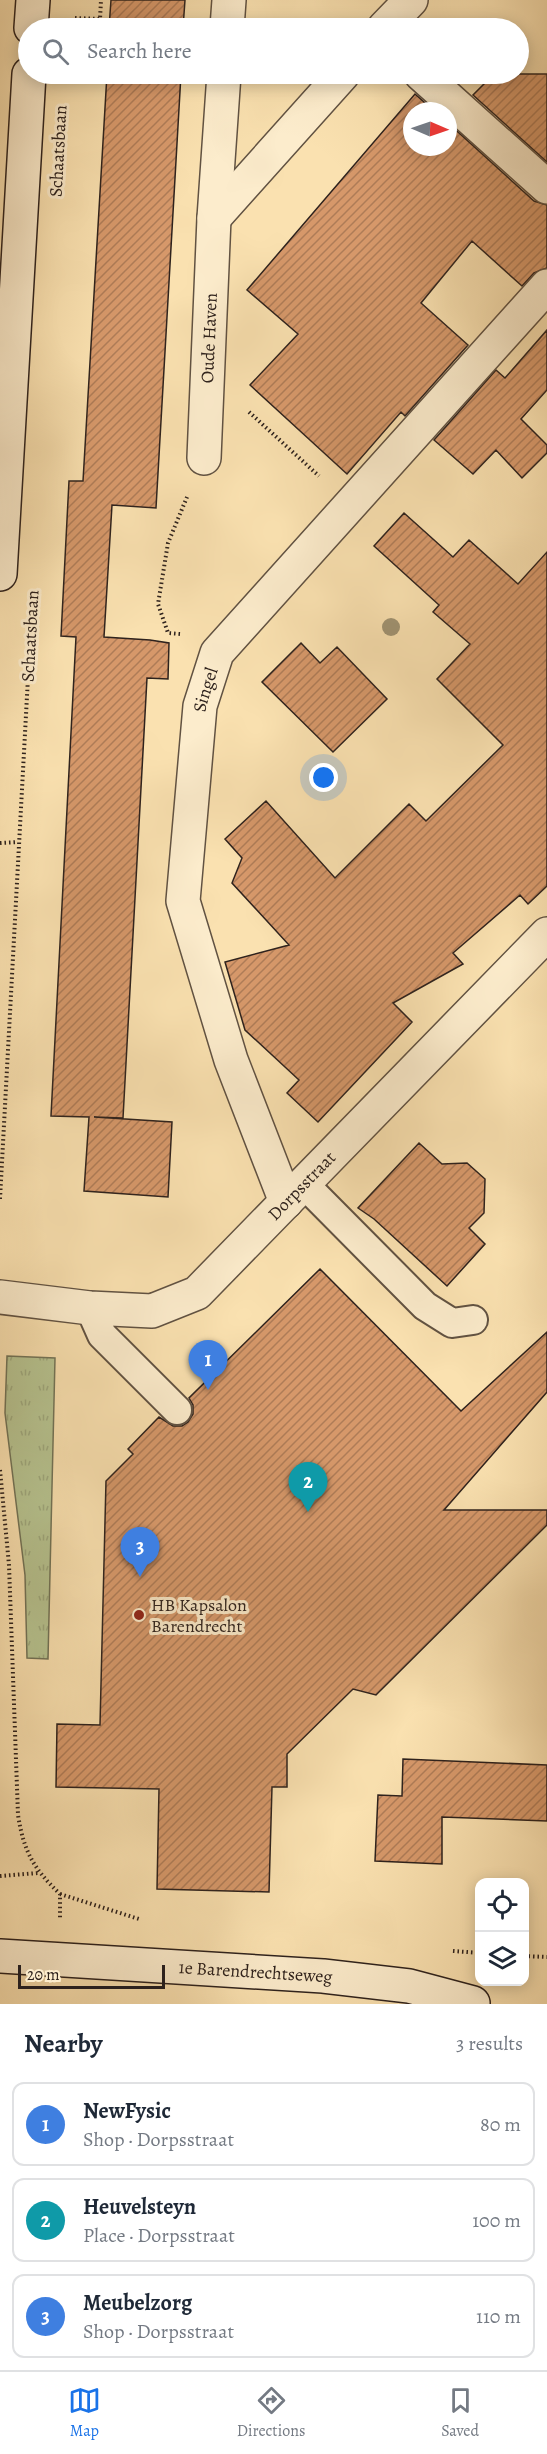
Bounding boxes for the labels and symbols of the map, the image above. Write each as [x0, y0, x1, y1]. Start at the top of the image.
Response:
north arrow [403, 102, 457, 156]
street label: Schaatsbaan [44, 104, 72, 198]
street label: Oude Haven [195, 292, 223, 384]
street label: Schaatsbaan [16, 589, 44, 683]
street label: Singel [188, 664, 224, 713]
your location [309, 763, 338, 792]
street label: Dorpsstraat [262, 1146, 341, 1226]
pin: 1 [188, 1340, 228, 1390]
pin: 2 [288, 1462, 328, 1512]
pin: 3 [120, 1528, 160, 1577]
place label: HB Kapsalon Barendrecht [151, 1593, 247, 1638]
marker: HB Kapsalon Barendrecht [132, 1608, 146, 1622]
street label: 1e Barendrechtseweg [178, 1955, 334, 1989]
scale bar [18, 1962, 165, 1990]

